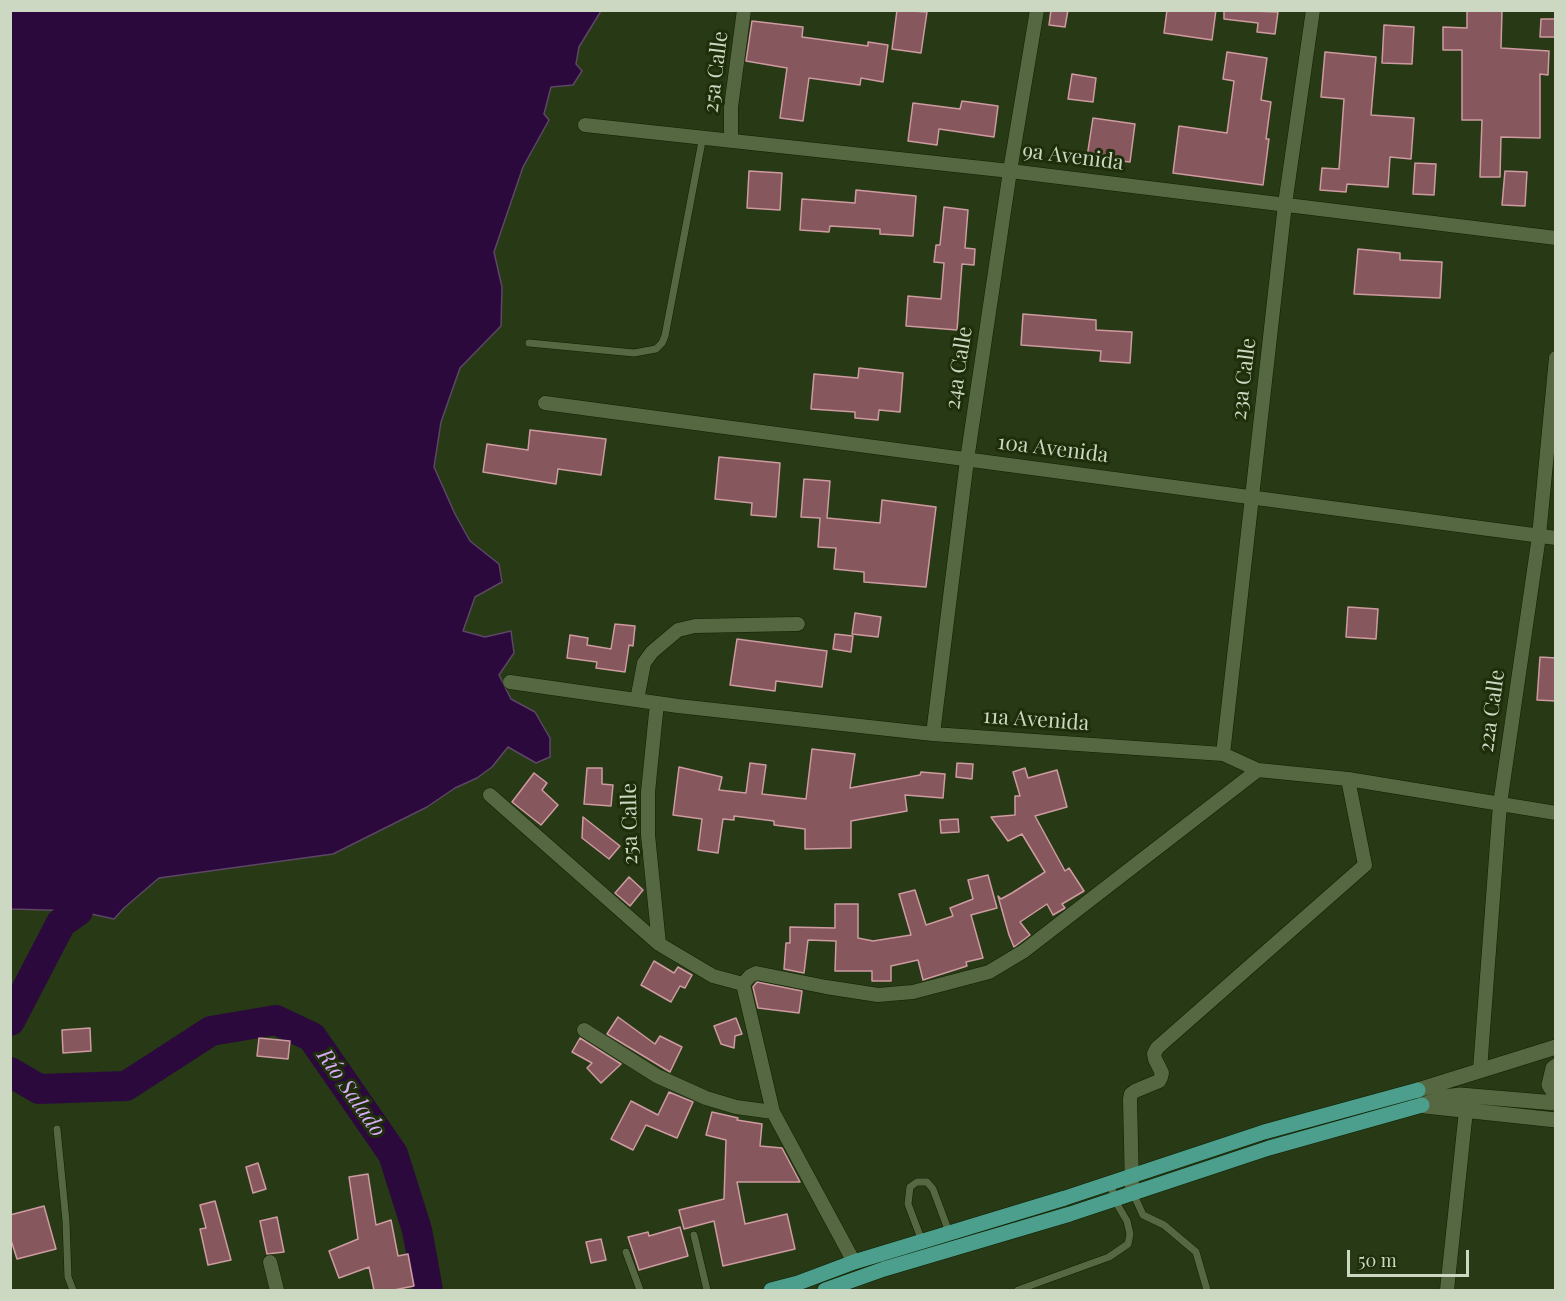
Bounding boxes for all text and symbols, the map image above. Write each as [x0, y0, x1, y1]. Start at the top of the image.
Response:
street label: 25a Calle [699, 30, 733, 114]
street label: 9a Avenida [1021, 138, 1125, 176]
street label: 24a Calle [940, 325, 978, 411]
street label: 23a Calle [1226, 336, 1262, 422]
street label: 10a Avenida [996, 430, 1110, 468]
street label: 22a Calle [1474, 668, 1510, 754]
street label: 11a Avenida [982, 704, 1090, 736]
street label: 25a Calle [617, 783, 643, 865]
water label: Río Salado [311, 1044, 391, 1142]
scale bar [1350, 1238, 1472, 1276]
text: 50 m [1358, 1248, 1397, 1272]

